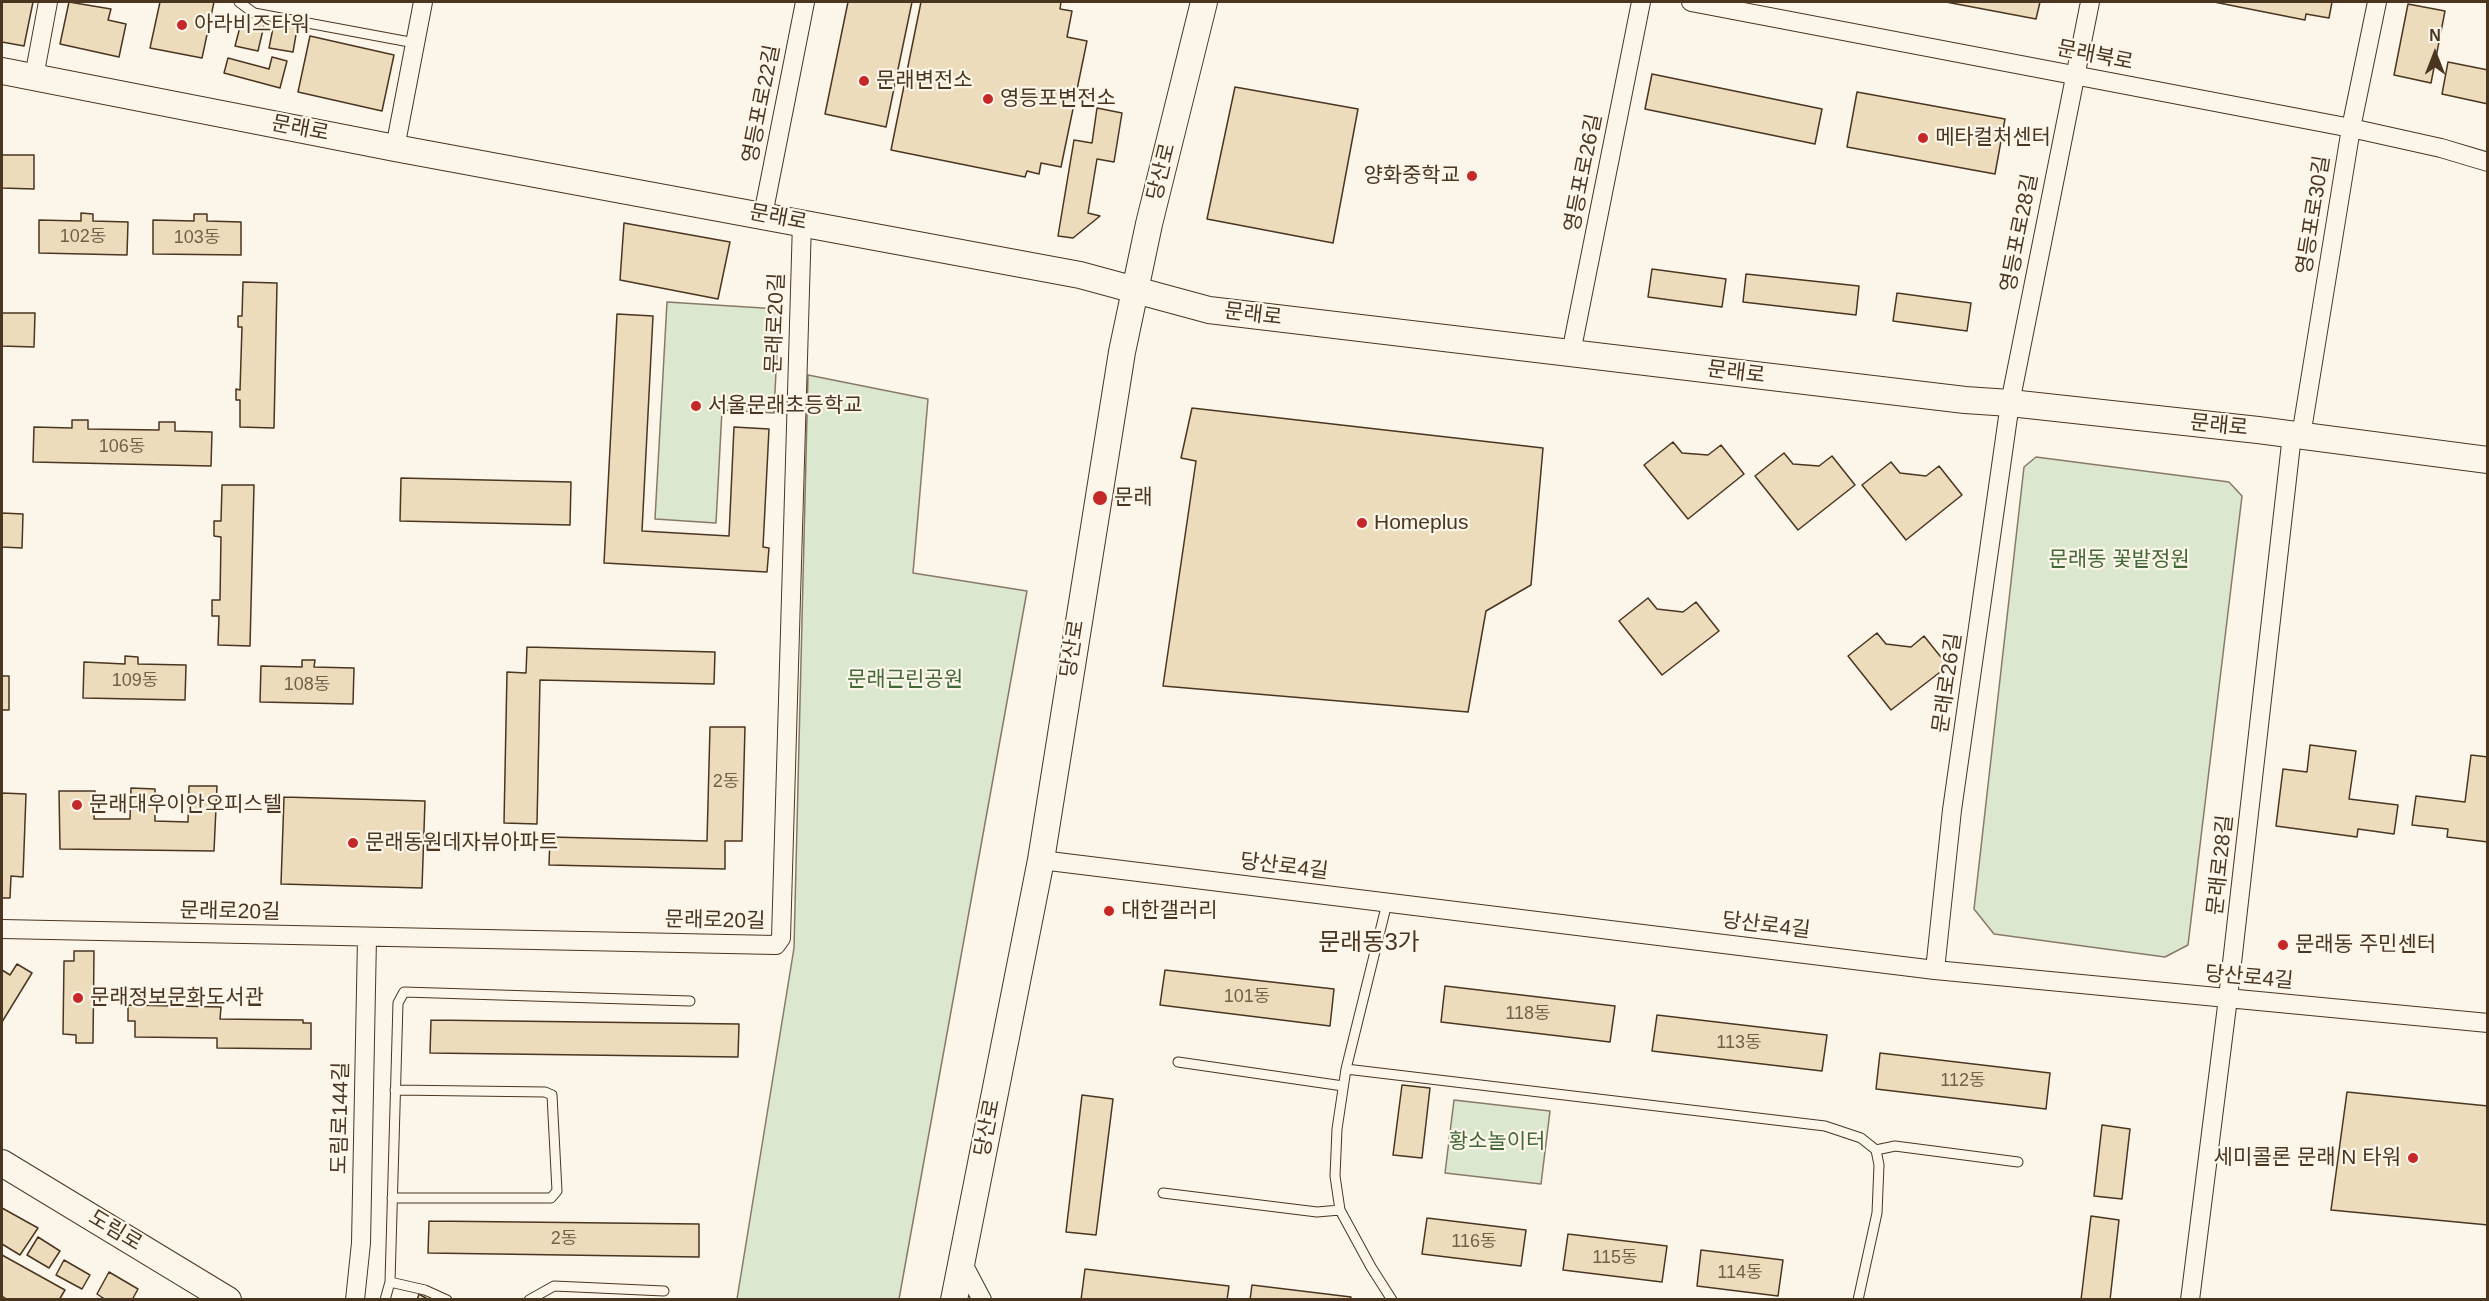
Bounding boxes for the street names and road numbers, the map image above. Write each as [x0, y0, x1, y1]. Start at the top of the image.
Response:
street label: 문래북로 [2055, 36, 2135, 76]
street label: 영등포로22길 [738, 43, 786, 165]
street label: 문래로 [269, 111, 331, 147]
street label: 영등포로26길 [1560, 112, 1608, 234]
street label: 당산로 [1143, 141, 1181, 203]
street label: 영등포로30길 [2292, 154, 2336, 276]
street label: 영등포로28길 [1996, 172, 2044, 294]
street label: 문래로 [747, 200, 809, 236]
street label: 문래로20길 [762, 272, 790, 374]
street label: 문래로 [1223, 299, 1283, 331]
street label: 문래로 [1706, 357, 1766, 389]
street label: 문래로 [2189, 410, 2249, 442]
street label: 당산로 [1056, 618, 1090, 680]
street label: 문래로26길 [1929, 631, 1967, 735]
street label: 문래로28길 [2203, 814, 2239, 916]
street label: 당산로4길 [1238, 849, 1330, 885]
street label: 문래로20길 [179, 899, 281, 925]
street label: 문래로20길 [664, 908, 766, 934]
street label: 당산로4길 [1720, 908, 1812, 944]
street label: 당산로4길 [2204, 962, 2294, 994]
street label: 도림로144길 [327, 1062, 355, 1174]
street label: 당산로 [970, 1097, 1006, 1159]
street label: 도림로 [84, 1205, 146, 1257]

